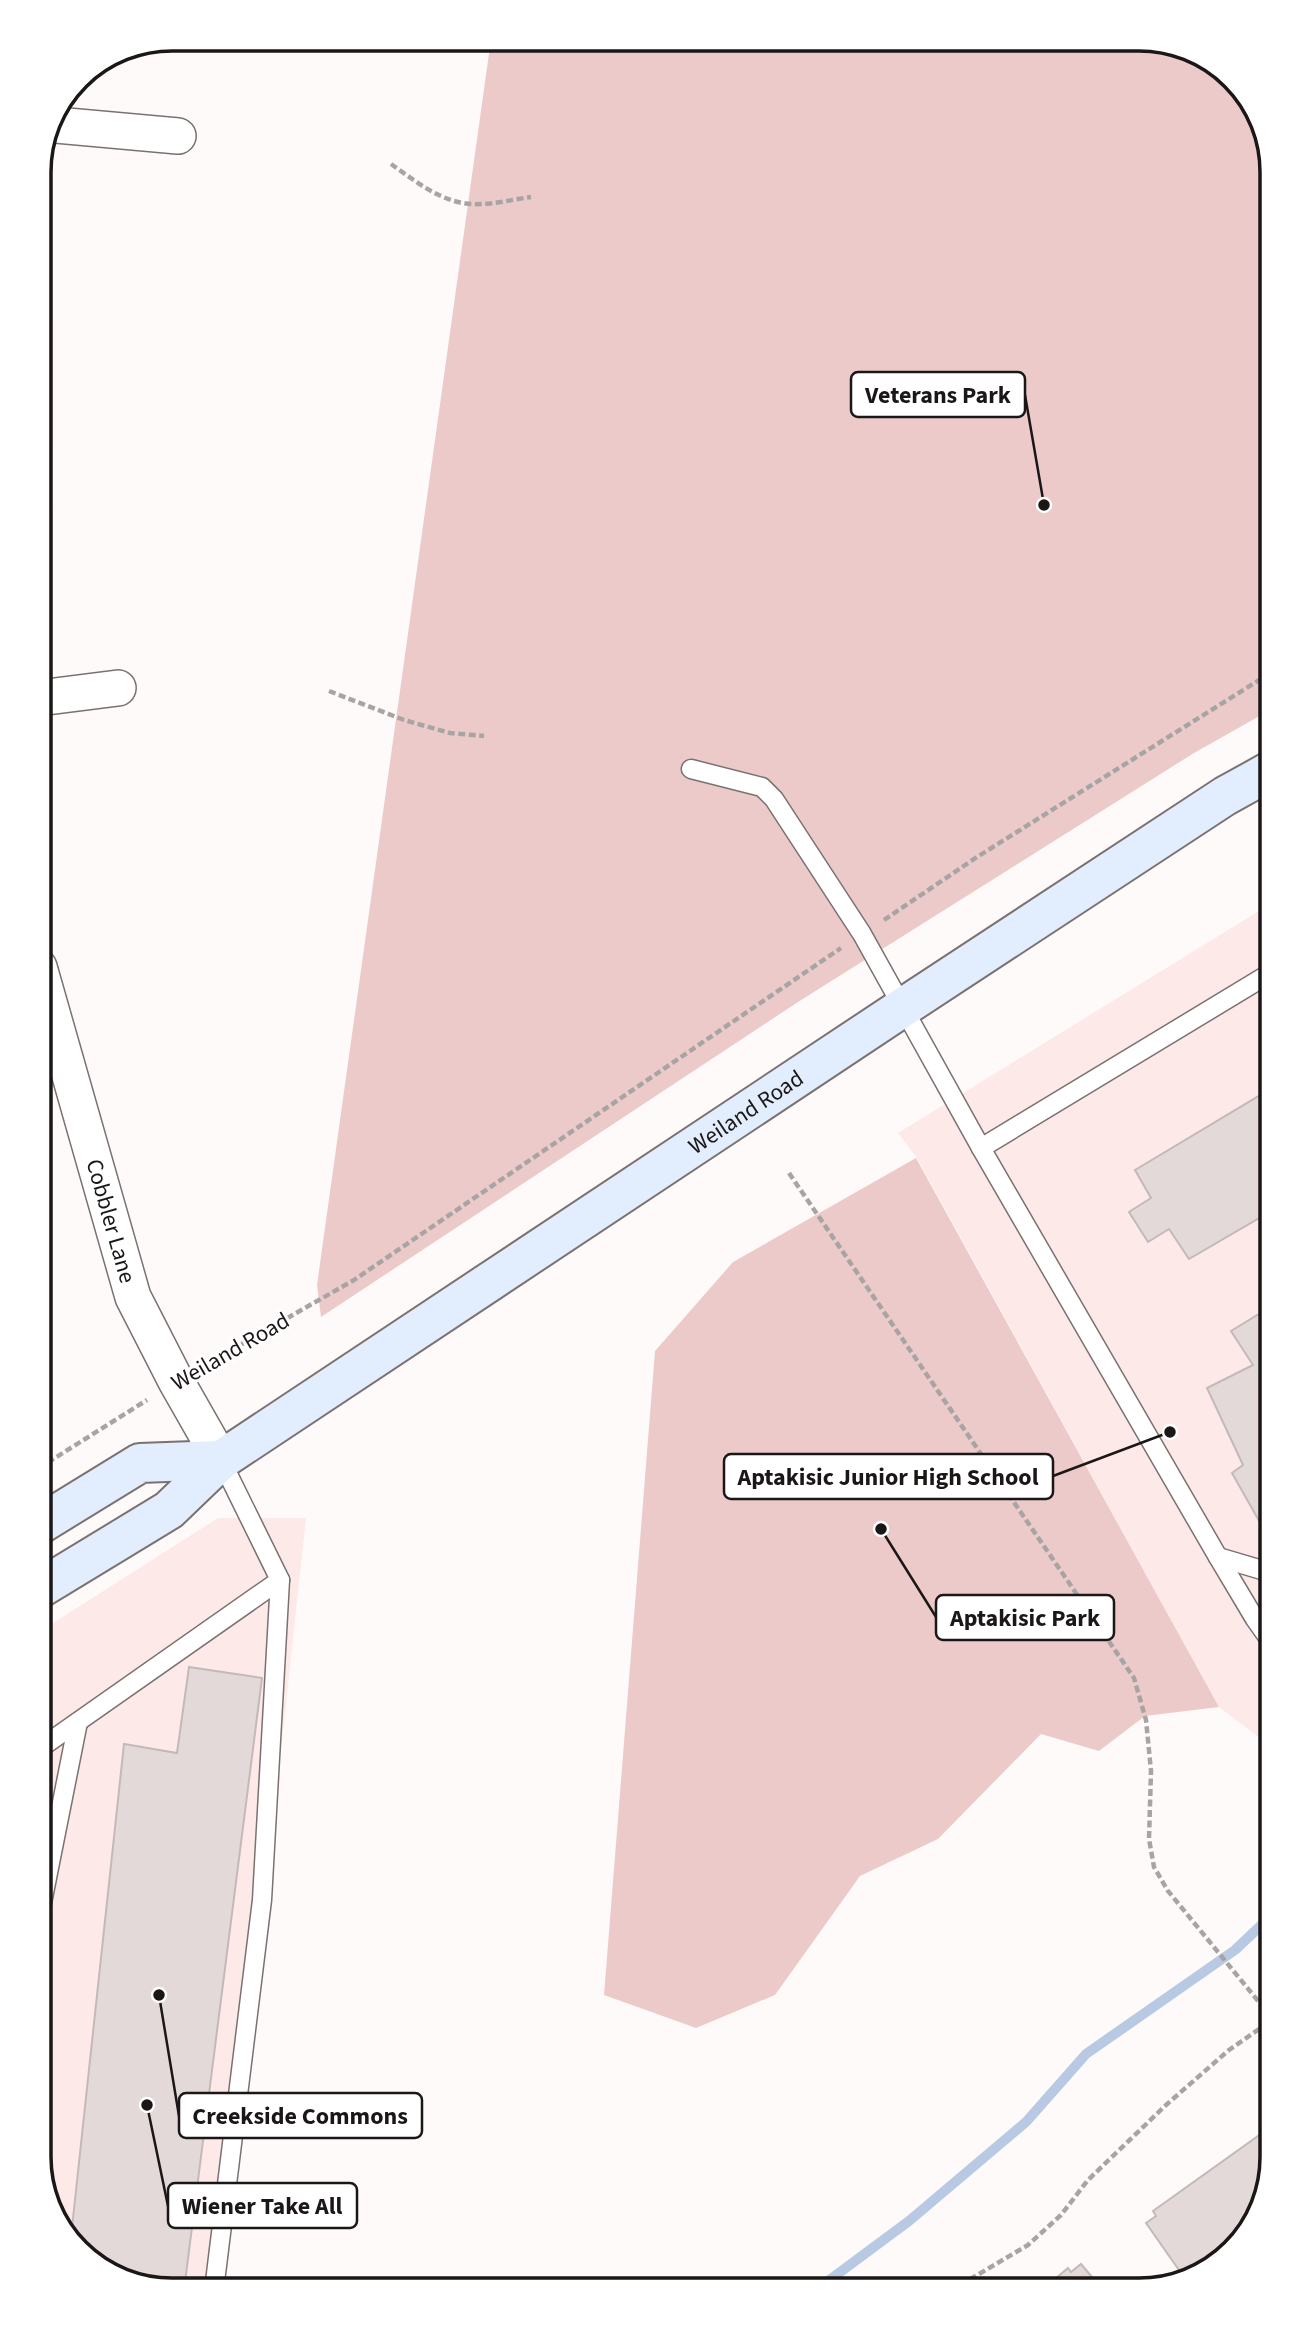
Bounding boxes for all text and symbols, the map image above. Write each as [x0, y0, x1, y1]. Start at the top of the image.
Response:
callout: Veterans Park [851, 372, 1025, 417]
text: Veterans Park [864, 378, 1012, 413]
street label: Weiland Road [682, 1062, 810, 1162]
street label: Cobbler Lane [77, 1155, 144, 1287]
street label: Weiland Road [165, 1304, 296, 1399]
callout: Aptakisic Junior High School [724, 1454, 1053, 1499]
text: Aptakisic Junior High School [736, 1460, 1039, 1495]
callout: Aptakisic Park [936, 1595, 1114, 1640]
text: Aptakisic Park [949, 1601, 1101, 1636]
callout: Creekside Commons [179, 2093, 422, 2138]
text: Creekside Commons [192, 2099, 408, 2134]
callout: Wiener Take All [168, 2183, 357, 2228]
text: Wiener Take All [182, 2189, 342, 2224]

